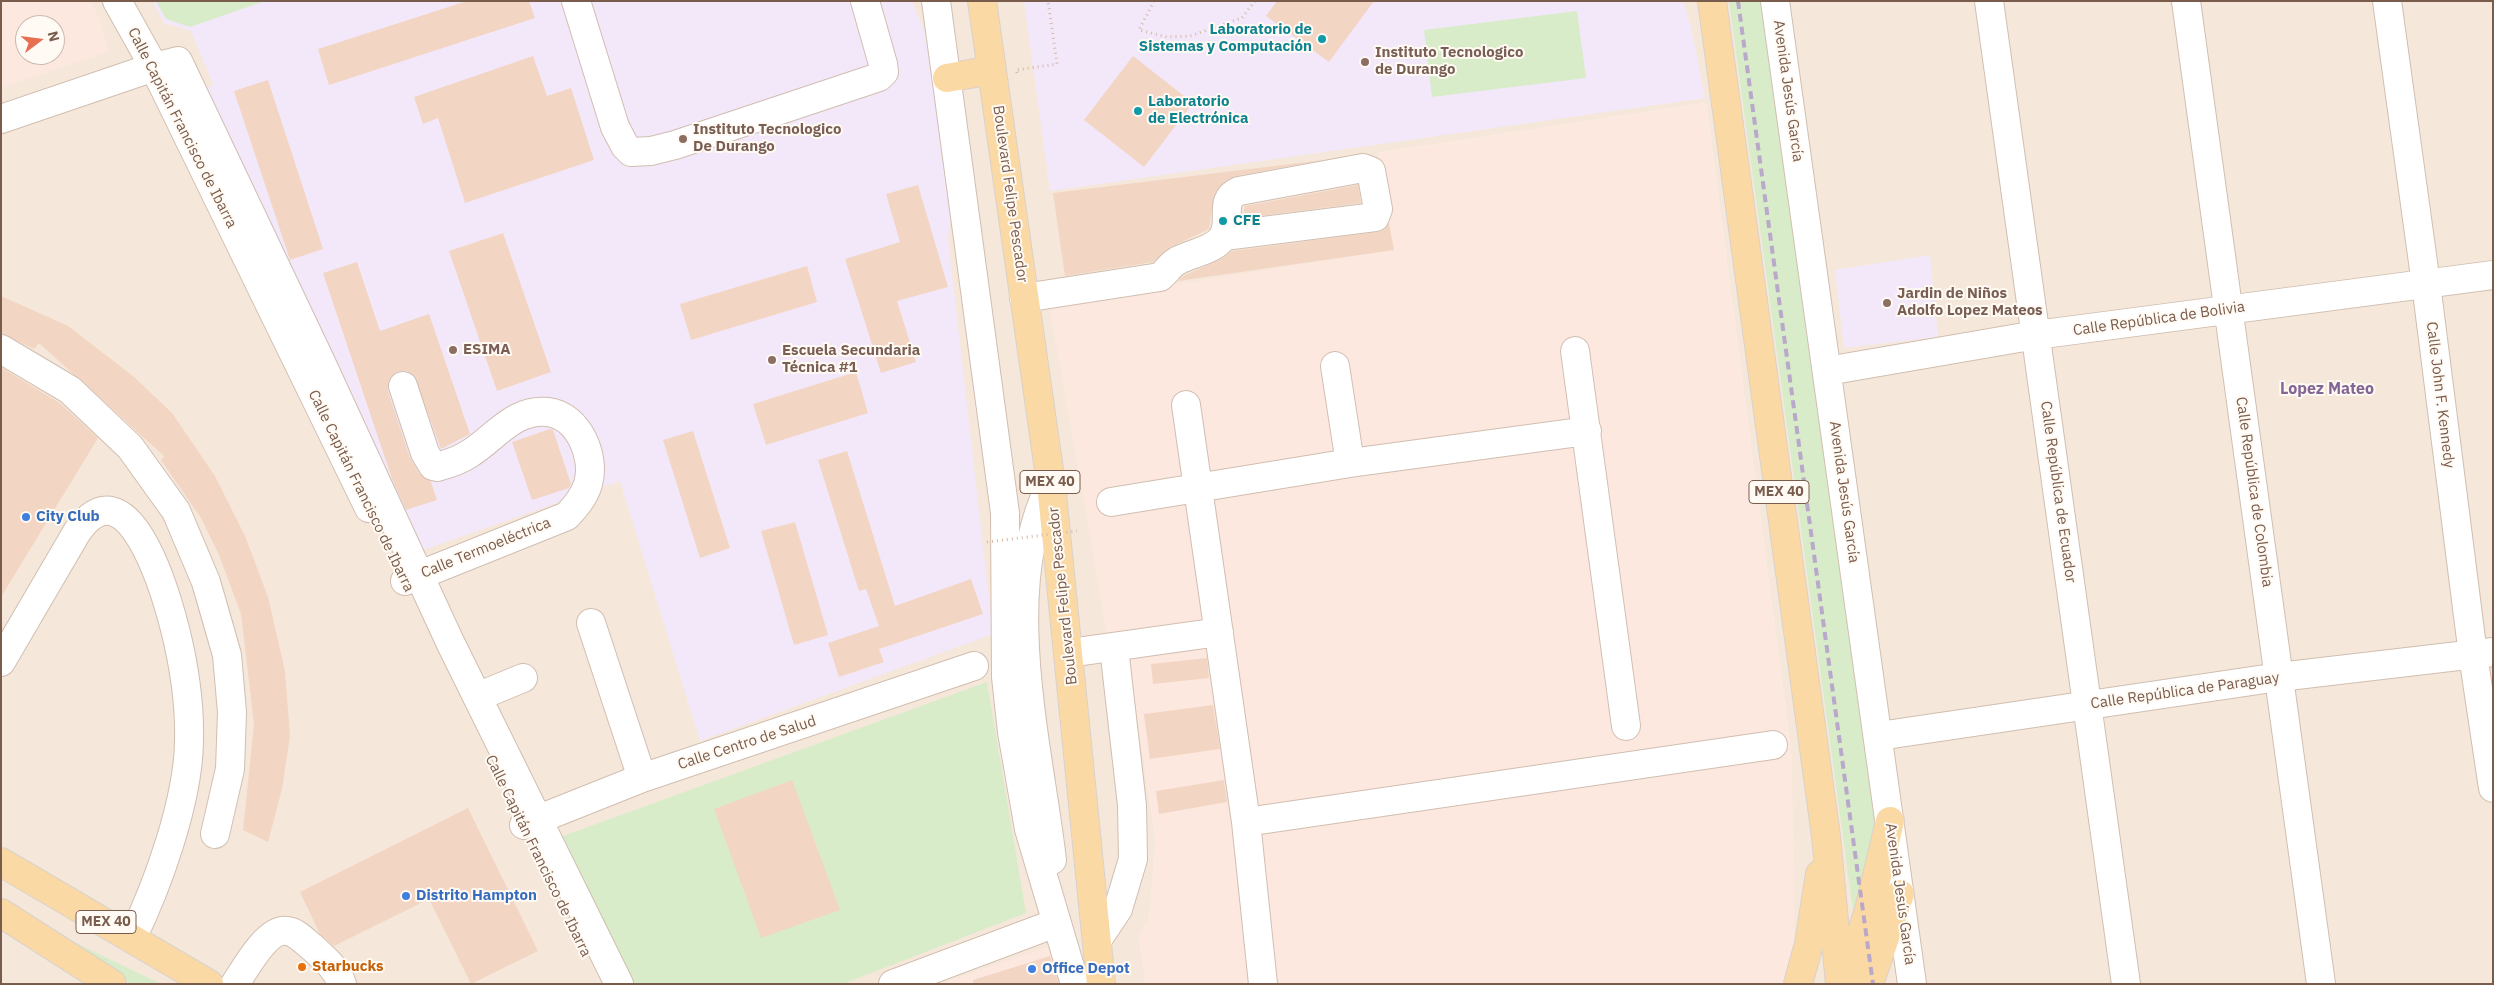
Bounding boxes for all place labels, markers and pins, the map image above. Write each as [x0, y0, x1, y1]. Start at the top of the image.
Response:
place label: Laboratorio de Sistemas y Computación [1139, 21, 1312, 56]
marker: Laboratorio de Sistemas y Computación [1316, 33, 1328, 45]
place label: Instituto Tecnologico de Durango [1375, 44, 1523, 79]
marker: Instituto Tecnologico de Durango [1359, 56, 1371, 68]
place label: Laboratorio de Electrónica [1148, 93, 1249, 128]
marker: Laboratorio de Electrónica [1132, 105, 1144, 117]
place label: Instituto Tecnologico De Durango [693, 121, 841, 156]
marker: Instituto Tecnologico De Durango [677, 133, 689, 145]
place label: CFE [1233, 212, 1261, 230]
marker: CFE [1217, 215, 1229, 227]
place label: Jardin de Niños Adolfo Lopez Mateos [1897, 285, 2043, 320]
marker: Jardin de Niños Adolfo Lopez Mateos [1881, 297, 1893, 309]
place label: ESIMA [463, 341, 511, 359]
place label: Escuela Secundaria Técnica #1 [782, 342, 920, 377]
marker: ESIMA [447, 344, 459, 356]
marker: Escuela Secundaria Técnica #1 [766, 354, 778, 366]
place label: City Club [36, 508, 100, 526]
marker: City Club [20, 511, 32, 523]
place label: Distrito Hampton [416, 887, 537, 905]
marker: Distrito Hampton [400, 890, 412, 902]
place label: Starbucks [312, 958, 384, 976]
place label: Office Depot [1042, 960, 1130, 978]
marker: Starbucks [296, 961, 308, 973]
marker: Office Depot [1026, 963, 1038, 975]

